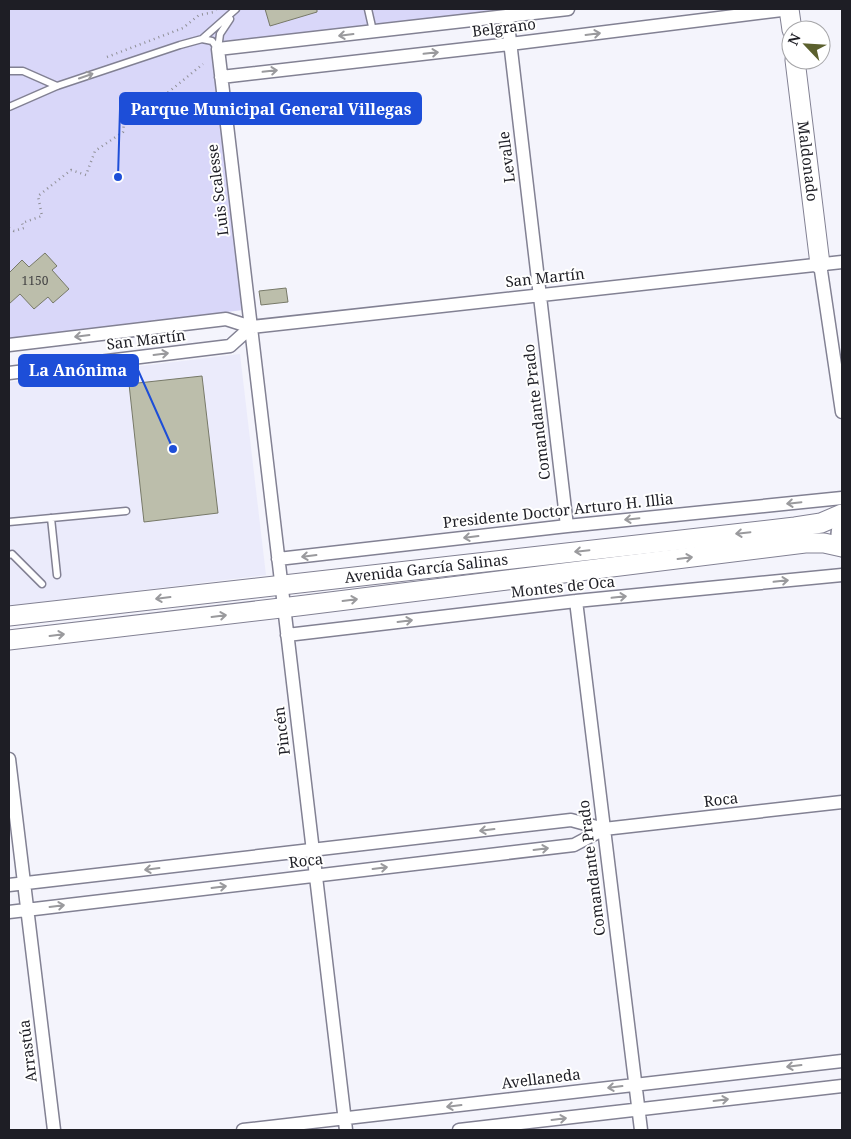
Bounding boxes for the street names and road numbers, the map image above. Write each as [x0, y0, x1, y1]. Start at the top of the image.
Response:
street label: Belgrano [471, 13, 537, 41]
street label: Maldonado [794, 120, 823, 203]
street label: Levalle [493, 130, 519, 184]
street label: Luis Scalesse [201, 143, 233, 237]
street label: San Martín [504, 263, 586, 291]
street label: San Martín [105, 324, 187, 354]
street label: Comandante Prado [518, 343, 554, 481]
street label: Presidente Doctor Arturo H. Illia [442, 488, 674, 532]
street label: Avenida García Salinas [343, 549, 509, 587]
street label: Montes de Oca [510, 571, 616, 601]
street label: Pincén [268, 705, 294, 756]
street label: Roca [703, 787, 739, 811]
street label: Comandante Prado [573, 799, 609, 937]
street label: Roca [288, 848, 324, 872]
street label: Arrastúa [13, 1019, 41, 1084]
street label: Avellaneda [500, 1063, 582, 1093]

